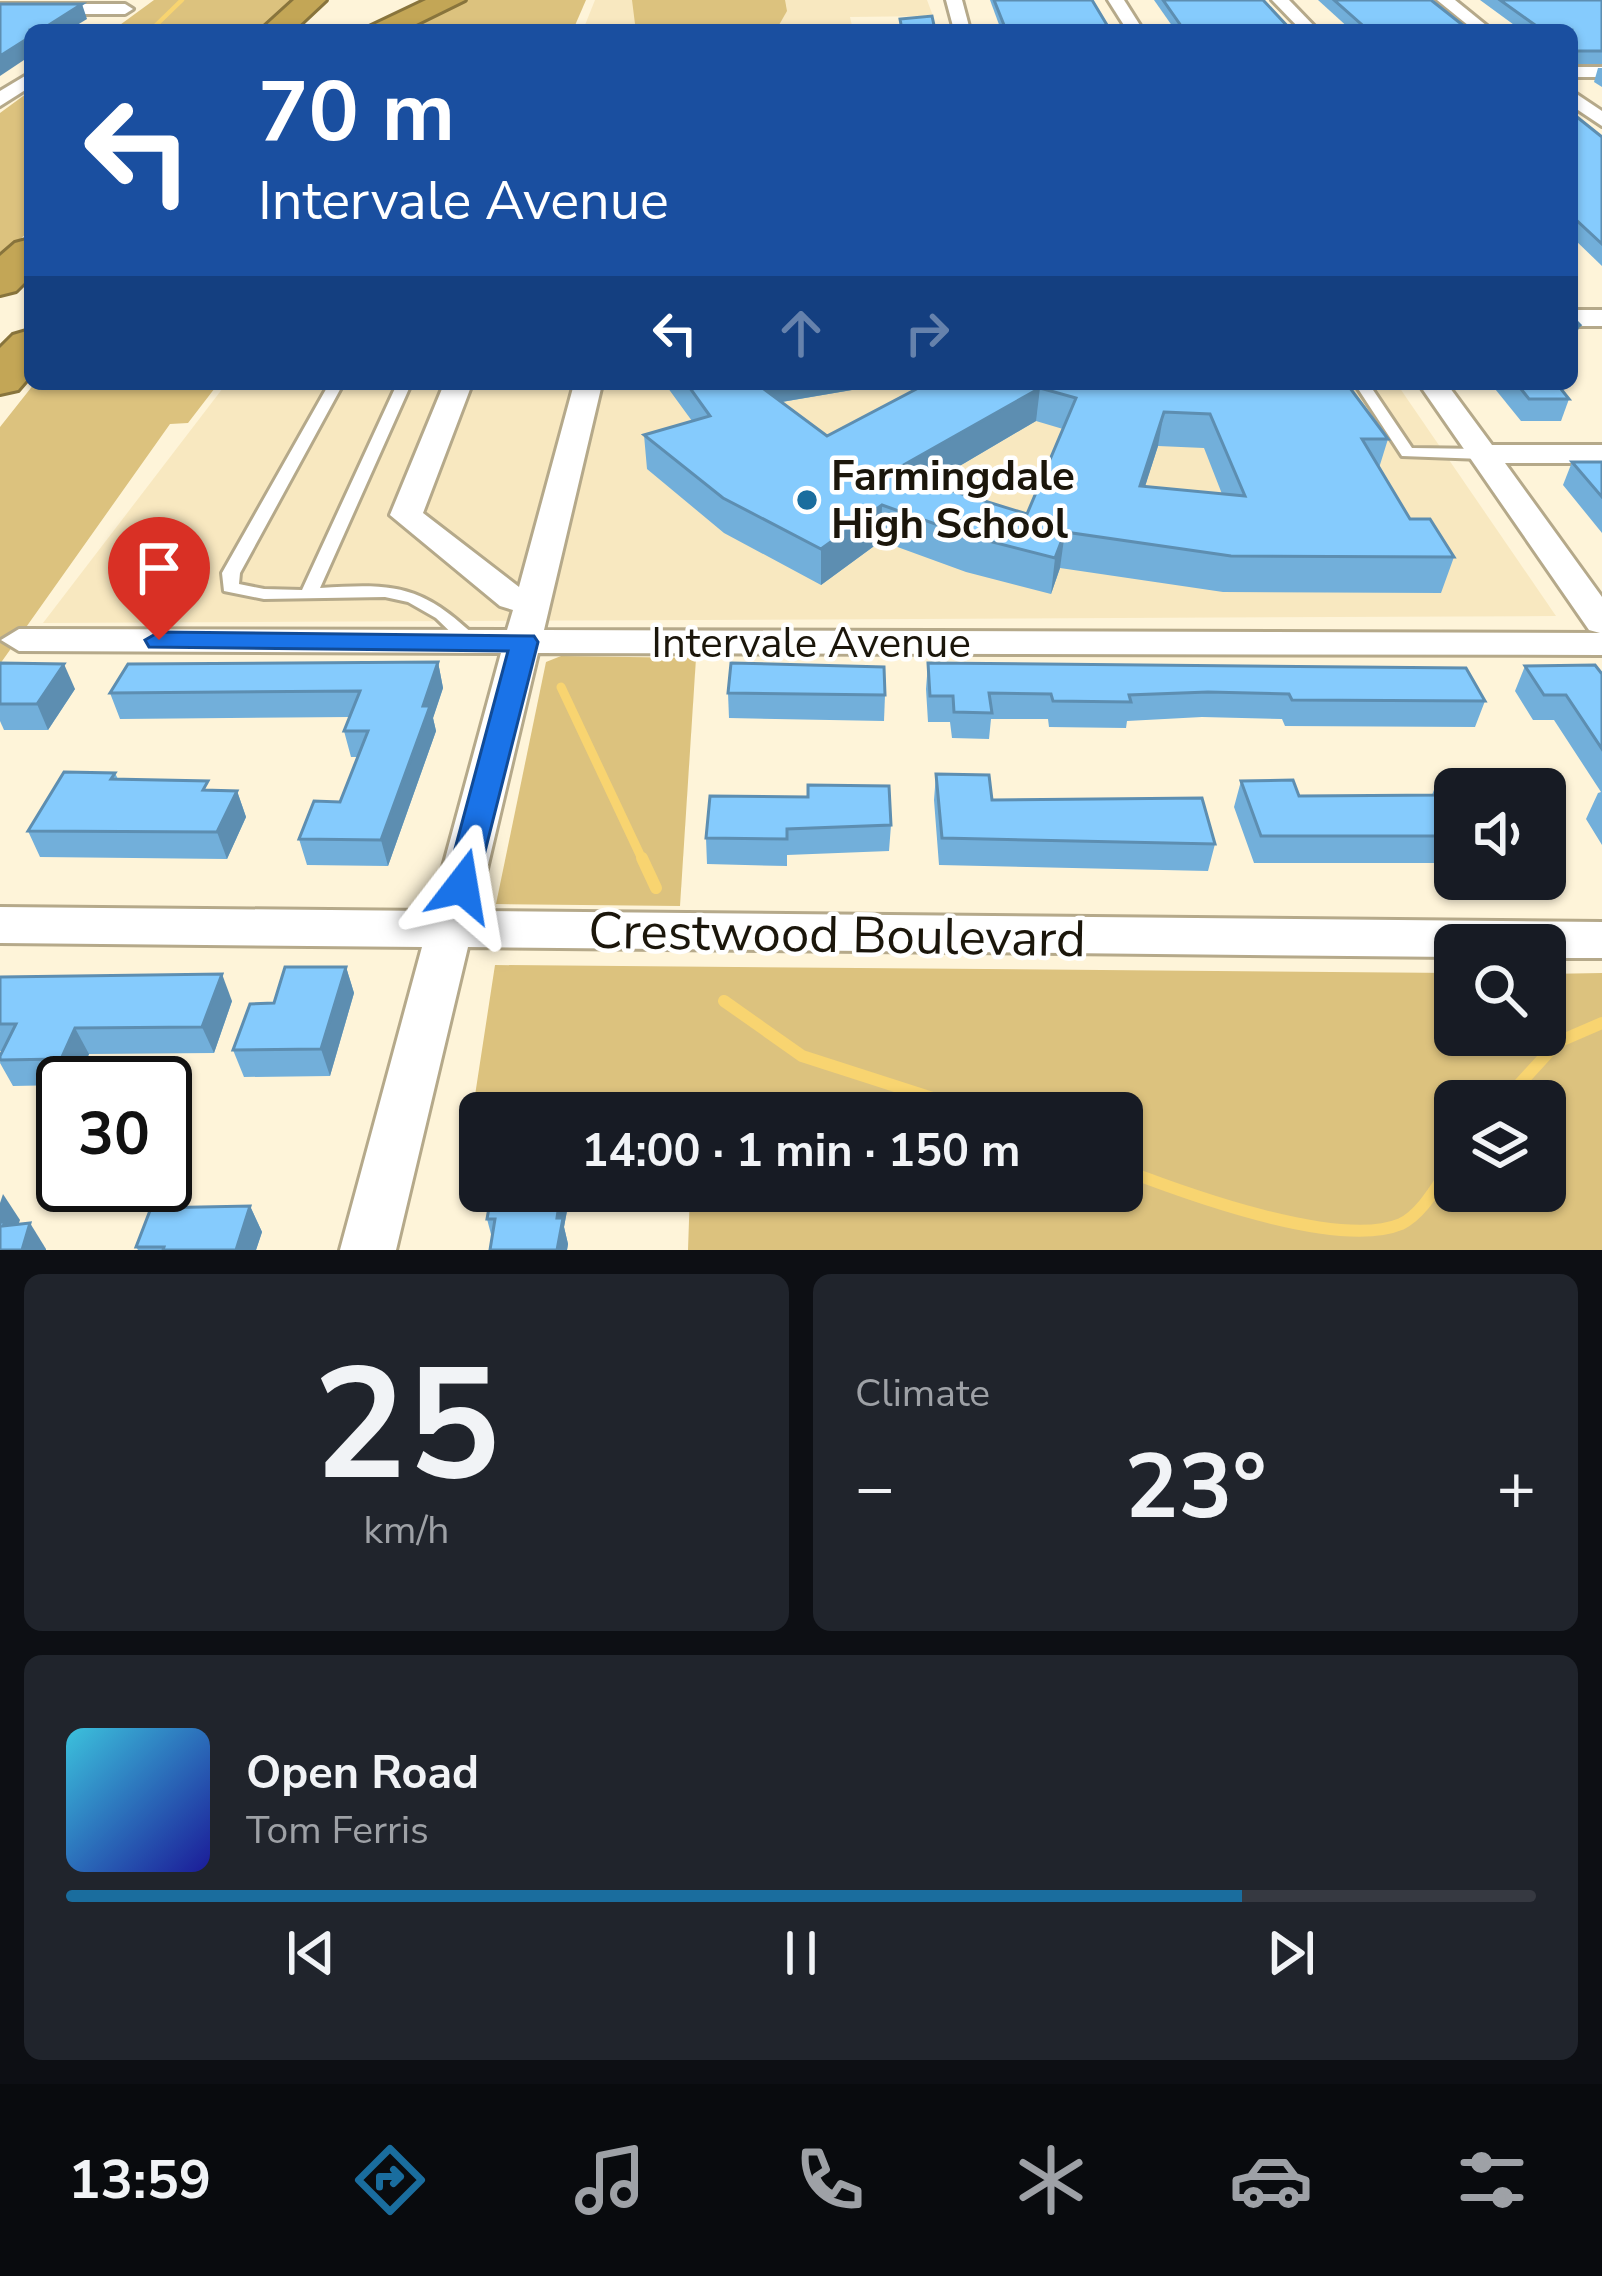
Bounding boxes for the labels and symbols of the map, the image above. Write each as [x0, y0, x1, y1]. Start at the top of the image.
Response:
place label: Farmingdale High School [831, 448, 1075, 553]
marker: Farmingdale High School [794, 487, 820, 513]
pin [108, 517, 210, 640]
street label: Intervale Avenue [651, 615, 971, 672]
position arrow [399, 823, 525, 949]
street label: Crestwood Boulevard [588, 896, 1086, 974]
speed limit sign: 30 [36, 1056, 192, 1212]

